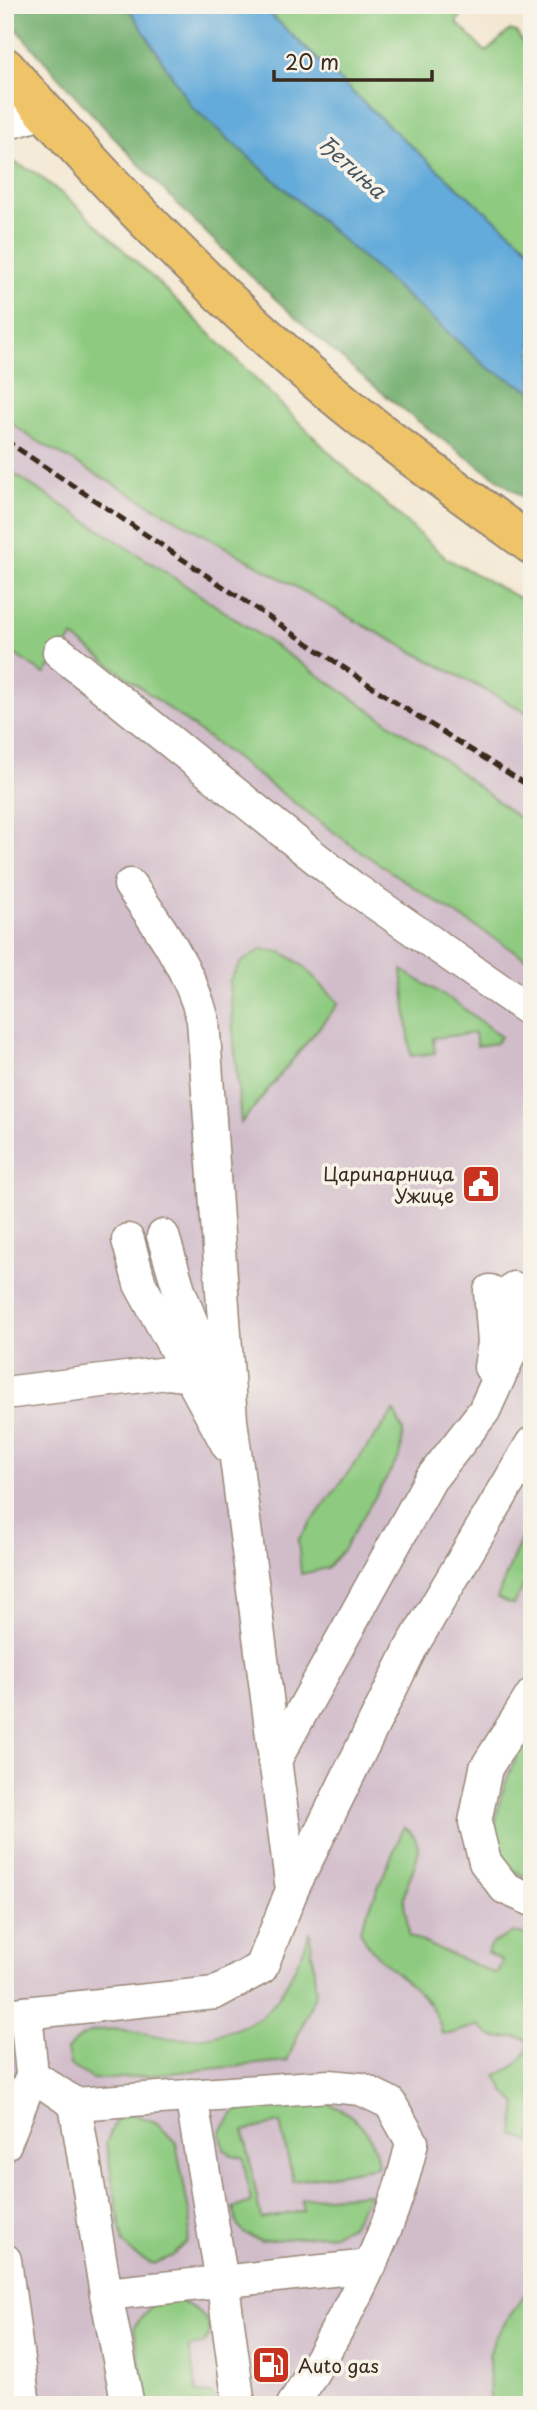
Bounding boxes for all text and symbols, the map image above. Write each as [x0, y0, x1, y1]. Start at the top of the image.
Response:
scale bar [274, 38, 432, 82]
text: 20 m [285, 45, 339, 77]
water label: Ђетиња [312, 127, 394, 206]
place label: Царинарница Ужице [323, 1159, 454, 1209]
public building icon: Царинарница Ужице [460, 1163, 502, 1205]
fuel station icon: Auto gas [250, 2344, 292, 2386]
place label: Auto gas [298, 2351, 379, 2379]

